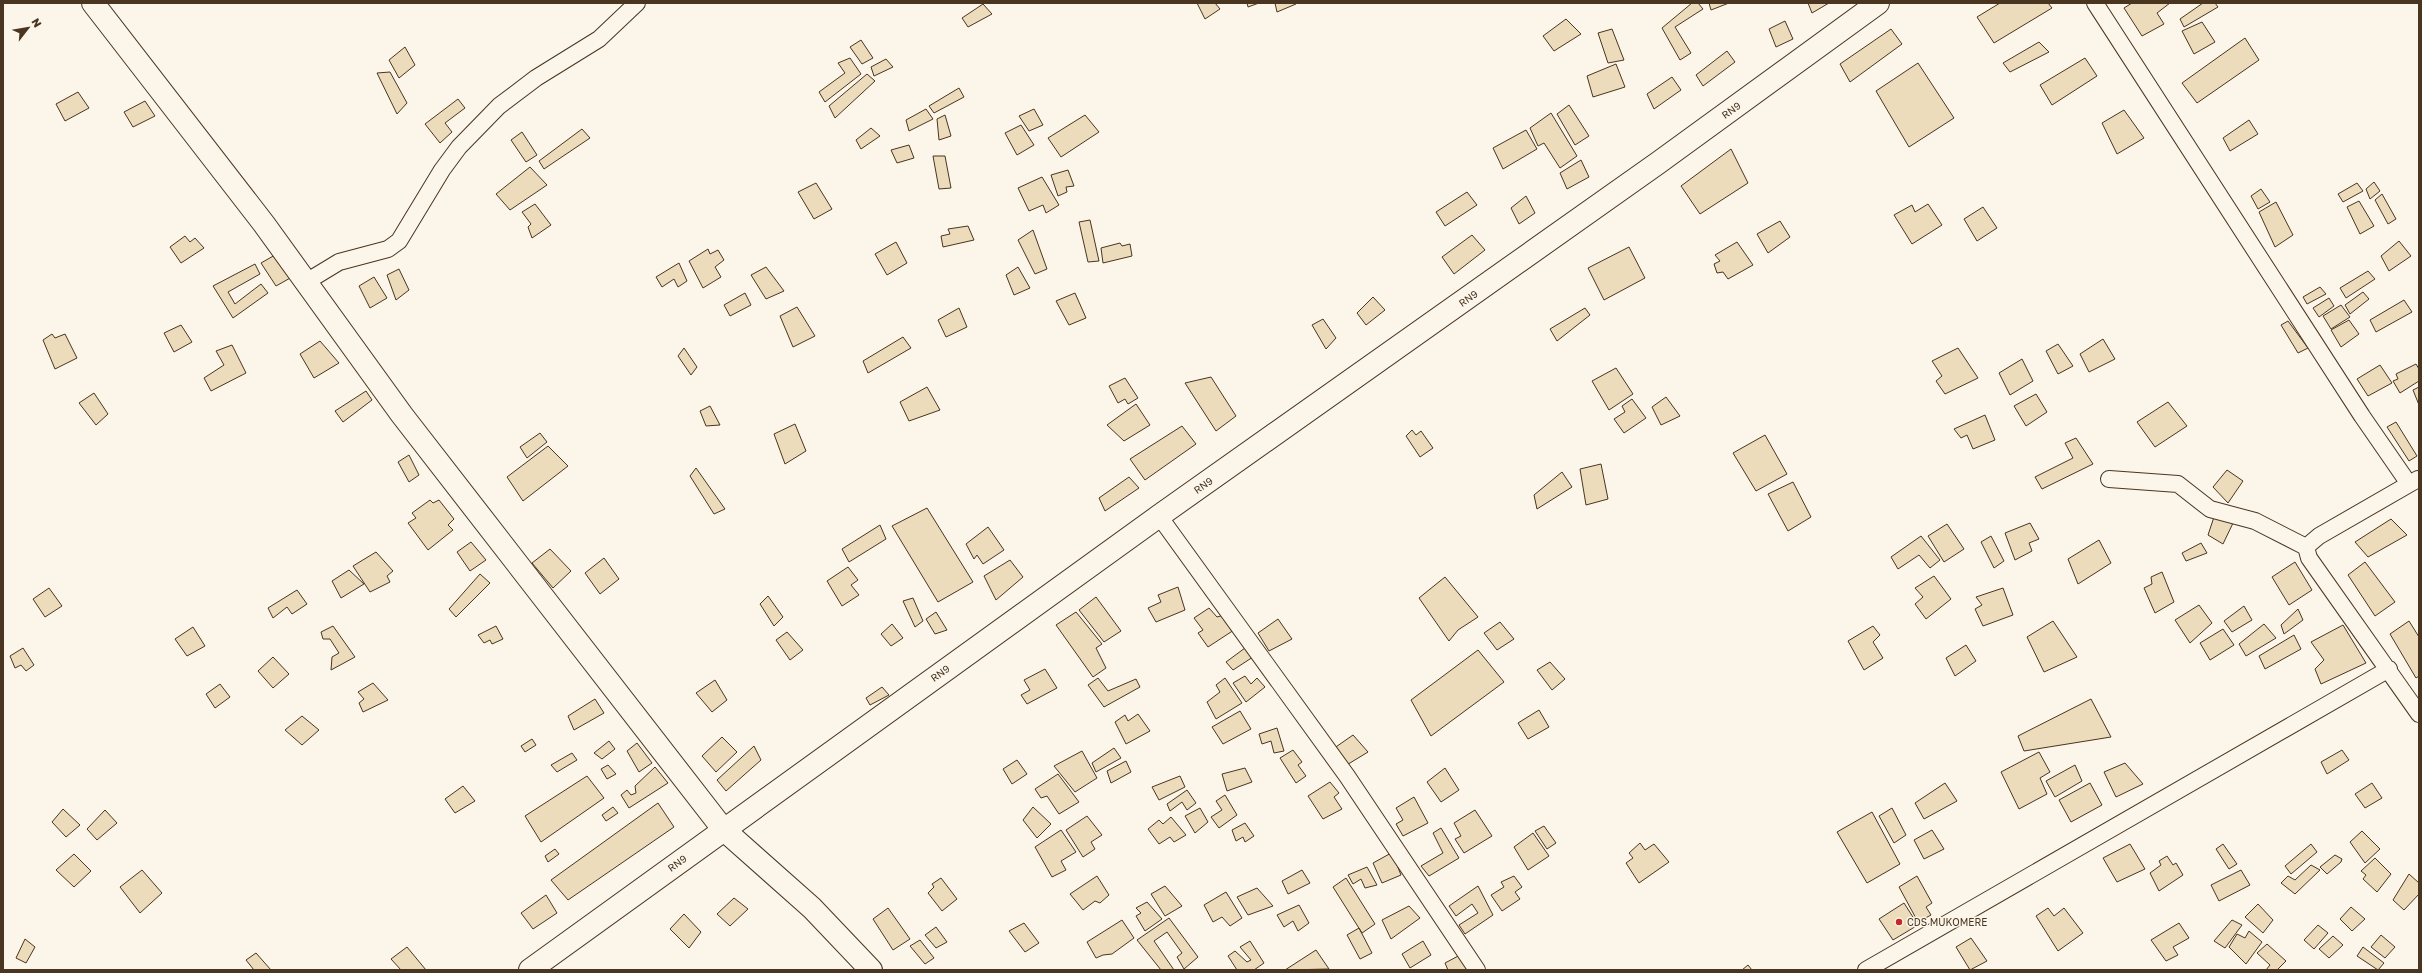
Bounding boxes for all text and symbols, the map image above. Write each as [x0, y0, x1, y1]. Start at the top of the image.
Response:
north arrow [8, 8, 48, 48]
text: N [29, 16, 45, 30]
street label: RN9 [1719, 99, 1743, 121]
street label: RN9 [1456, 287, 1480, 309]
street label: RN9 [1191, 474, 1215, 496]
street label: RN9 [928, 662, 952, 684]
street label: RN9 [665, 852, 689, 874]
place label: CDS MUKOMERE [1907, 916, 1987, 928]
marker: CDS MUKOMERE [1894, 917, 1904, 927]

